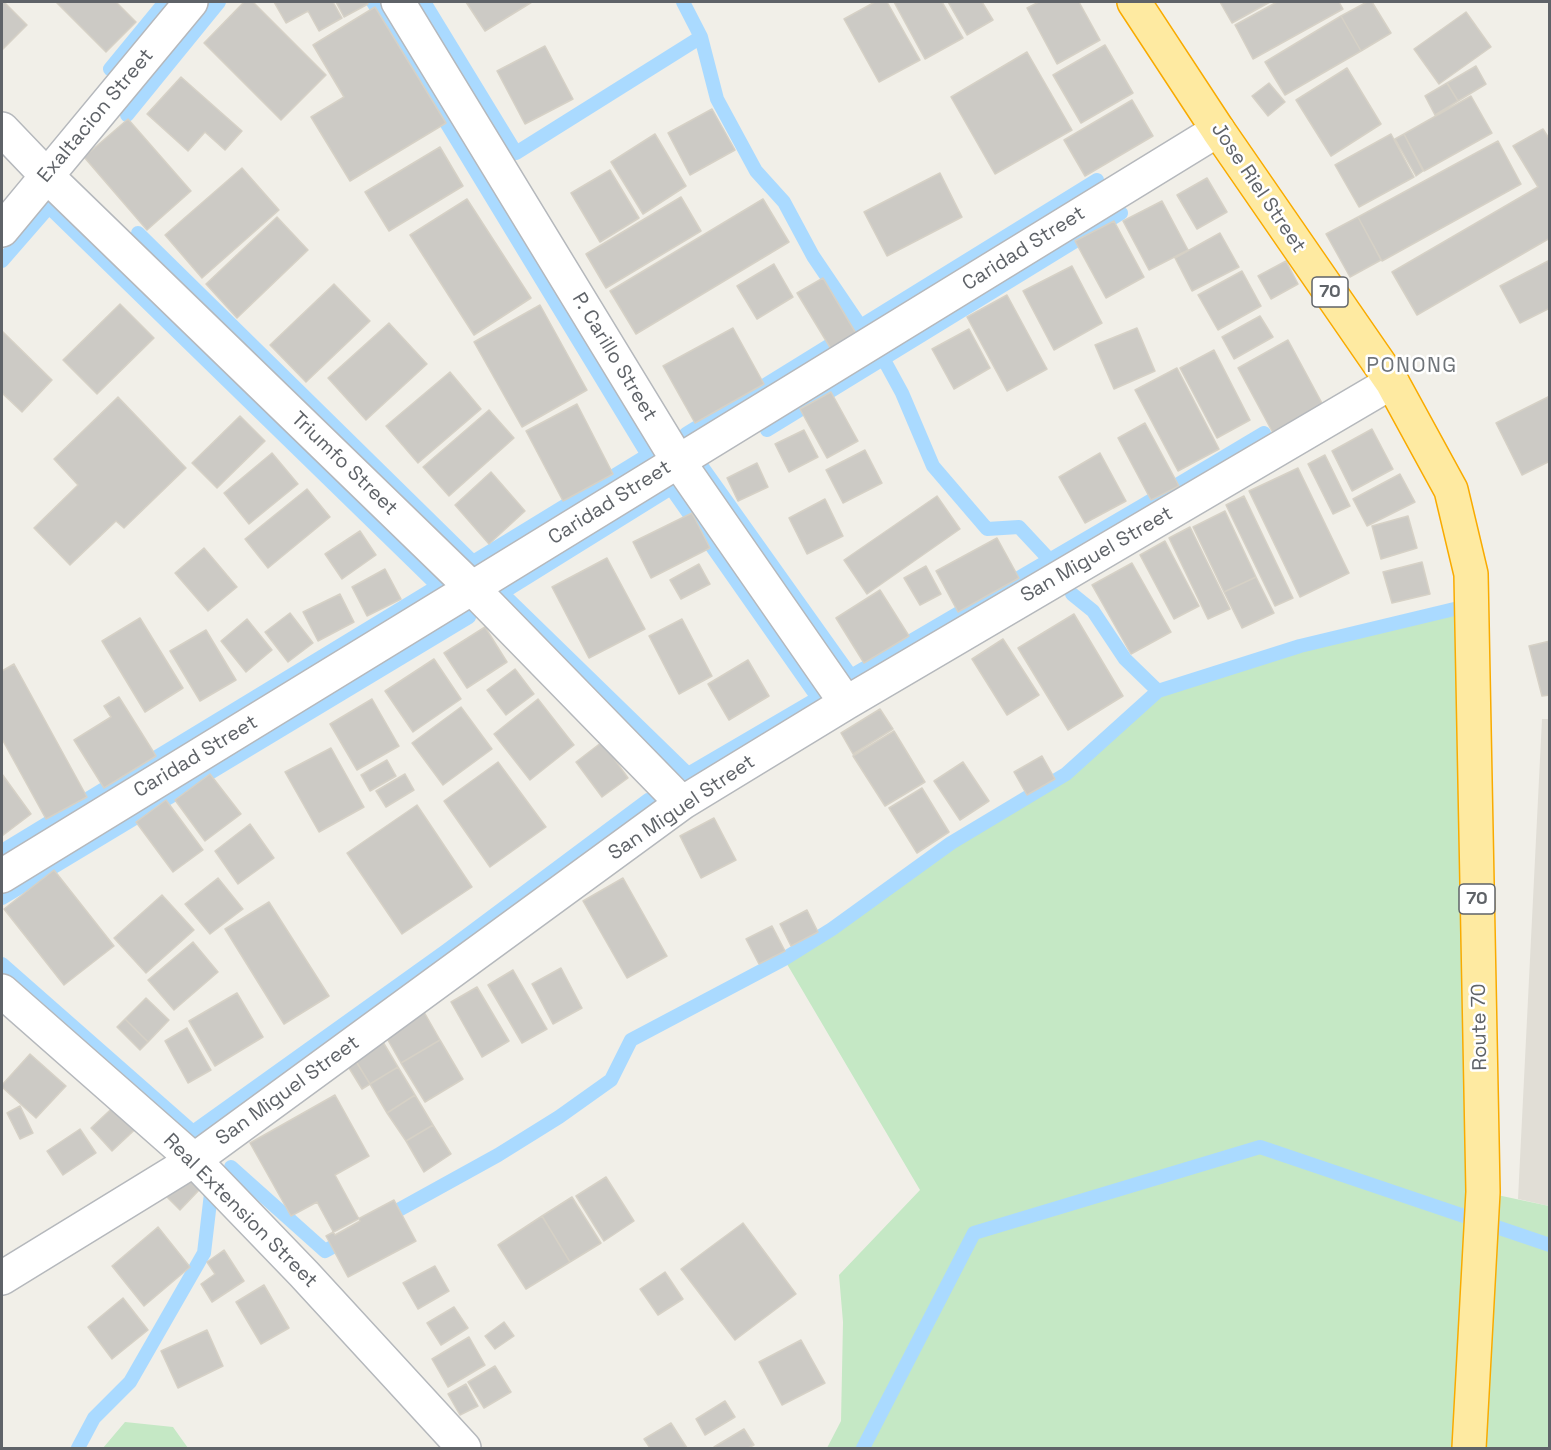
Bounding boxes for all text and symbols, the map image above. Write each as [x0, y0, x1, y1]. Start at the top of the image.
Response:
street label: Exaltacion Street [33, 44, 159, 188]
street label: Jose Riel Street [1206, 118, 1310, 258]
street label: Caridad Street [958, 202, 1090, 296]
road number: 70 [1312, 277, 1348, 307]
street label: P. Carillo Street [566, 289, 662, 425]
district label: PONONG [1366, 353, 1458, 379]
street label: Triumfo Street [286, 407, 402, 521]
street label: Caridad Street [544, 456, 676, 550]
street label: San Miguel Street [1017, 502, 1177, 608]
street label: Caridad Street [130, 711, 262, 803]
street label: San Miguel Street [604, 750, 760, 866]
road number: 70 [1459, 884, 1495, 914]
street label: Route 70 [1467, 983, 1493, 1071]
street label: San Miguel Street [212, 1031, 364, 1151]
street label: Real Extension Street [158, 1129, 322, 1293]

